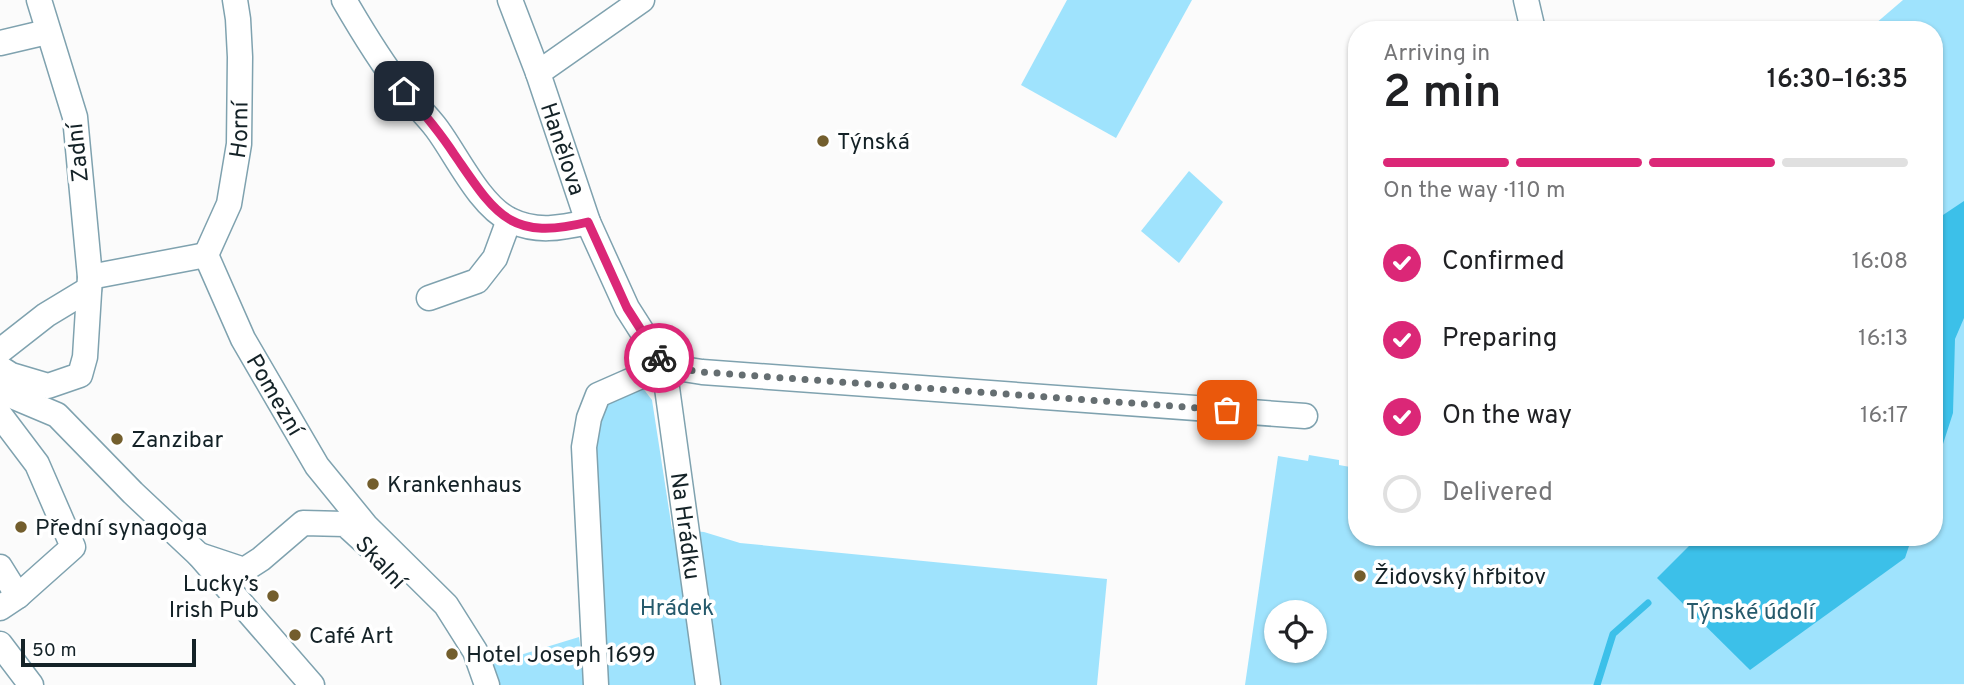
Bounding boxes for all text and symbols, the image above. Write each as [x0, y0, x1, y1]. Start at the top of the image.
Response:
text: Arriving in [1383, 40, 1490, 69]
pin [374, 61, 434, 121]
text: 16:30–16:35 [1767, 64, 1908, 97]
text: 2 min [1383, 65, 1502, 124]
icon: home [385, 72, 423, 110]
street label: Horní [225, 99, 257, 161]
street label: Hanělova [532, 99, 590, 200]
street label: Zadní [62, 120, 97, 184]
place label: Týnská [837, 129, 910, 158]
marker: Týnská [815, 133, 831, 149]
text: On the way · 110 m [1383, 177, 1566, 206]
icon: check [1383, 244, 1421, 282]
text: Confirmed [1442, 246, 1565, 279]
text: 16:08 [1852, 248, 1908, 277]
icon: check [1383, 321, 1421, 359]
courier [624, 323, 694, 393]
text: Preparing [1442, 323, 1557, 356]
text: 16:13 [1858, 325, 1908, 354]
icon: bike [640, 339, 678, 377]
street label: Pomezní [238, 350, 309, 444]
pin [1197, 380, 1257, 440]
icon: bag [1208, 391, 1246, 429]
icon: check [1383, 398, 1421, 436]
text: On the way [1442, 400, 1572, 433]
text: 16:17 [1860, 402, 1908, 431]
place label: Zanzibar [131, 427, 223, 456]
marker: Zanzibar [109, 431, 125, 447]
street label: Na Hrádku [662, 471, 705, 582]
place label: Krankenhaus [387, 472, 522, 501]
marker: Krankenhaus [365, 476, 381, 492]
text: Delivered [1442, 477, 1553, 510]
place label: Přední synagoga [35, 515, 207, 544]
marker: Přední synagoga [13, 519, 29, 535]
street label: Skalní [347, 531, 412, 598]
place label: Židovský hřbitov [1374, 563, 1546, 593]
marker: Židovský hřbitov [1352, 568, 1368, 584]
place label: Lucky’s Irish Pub [169, 571, 259, 626]
marker: Lucky’s Irish Pub [265, 588, 281, 604]
park label: Hrádek [640, 595, 714, 624]
park label: Týnské údolí [1686, 599, 1816, 628]
map controls [1264, 600, 1327, 663]
button: locate [1264, 600, 1327, 663]
place label: Café Art [309, 623, 394, 652]
marker: Café Art [287, 627, 303, 643]
scale bar [21, 636, 196, 668]
text: 50 m [32, 639, 77, 663]
place label: Hotel Joseph 1699 [466, 642, 656, 671]
marker: Hotel Joseph 1699 [444, 646, 460, 662]

